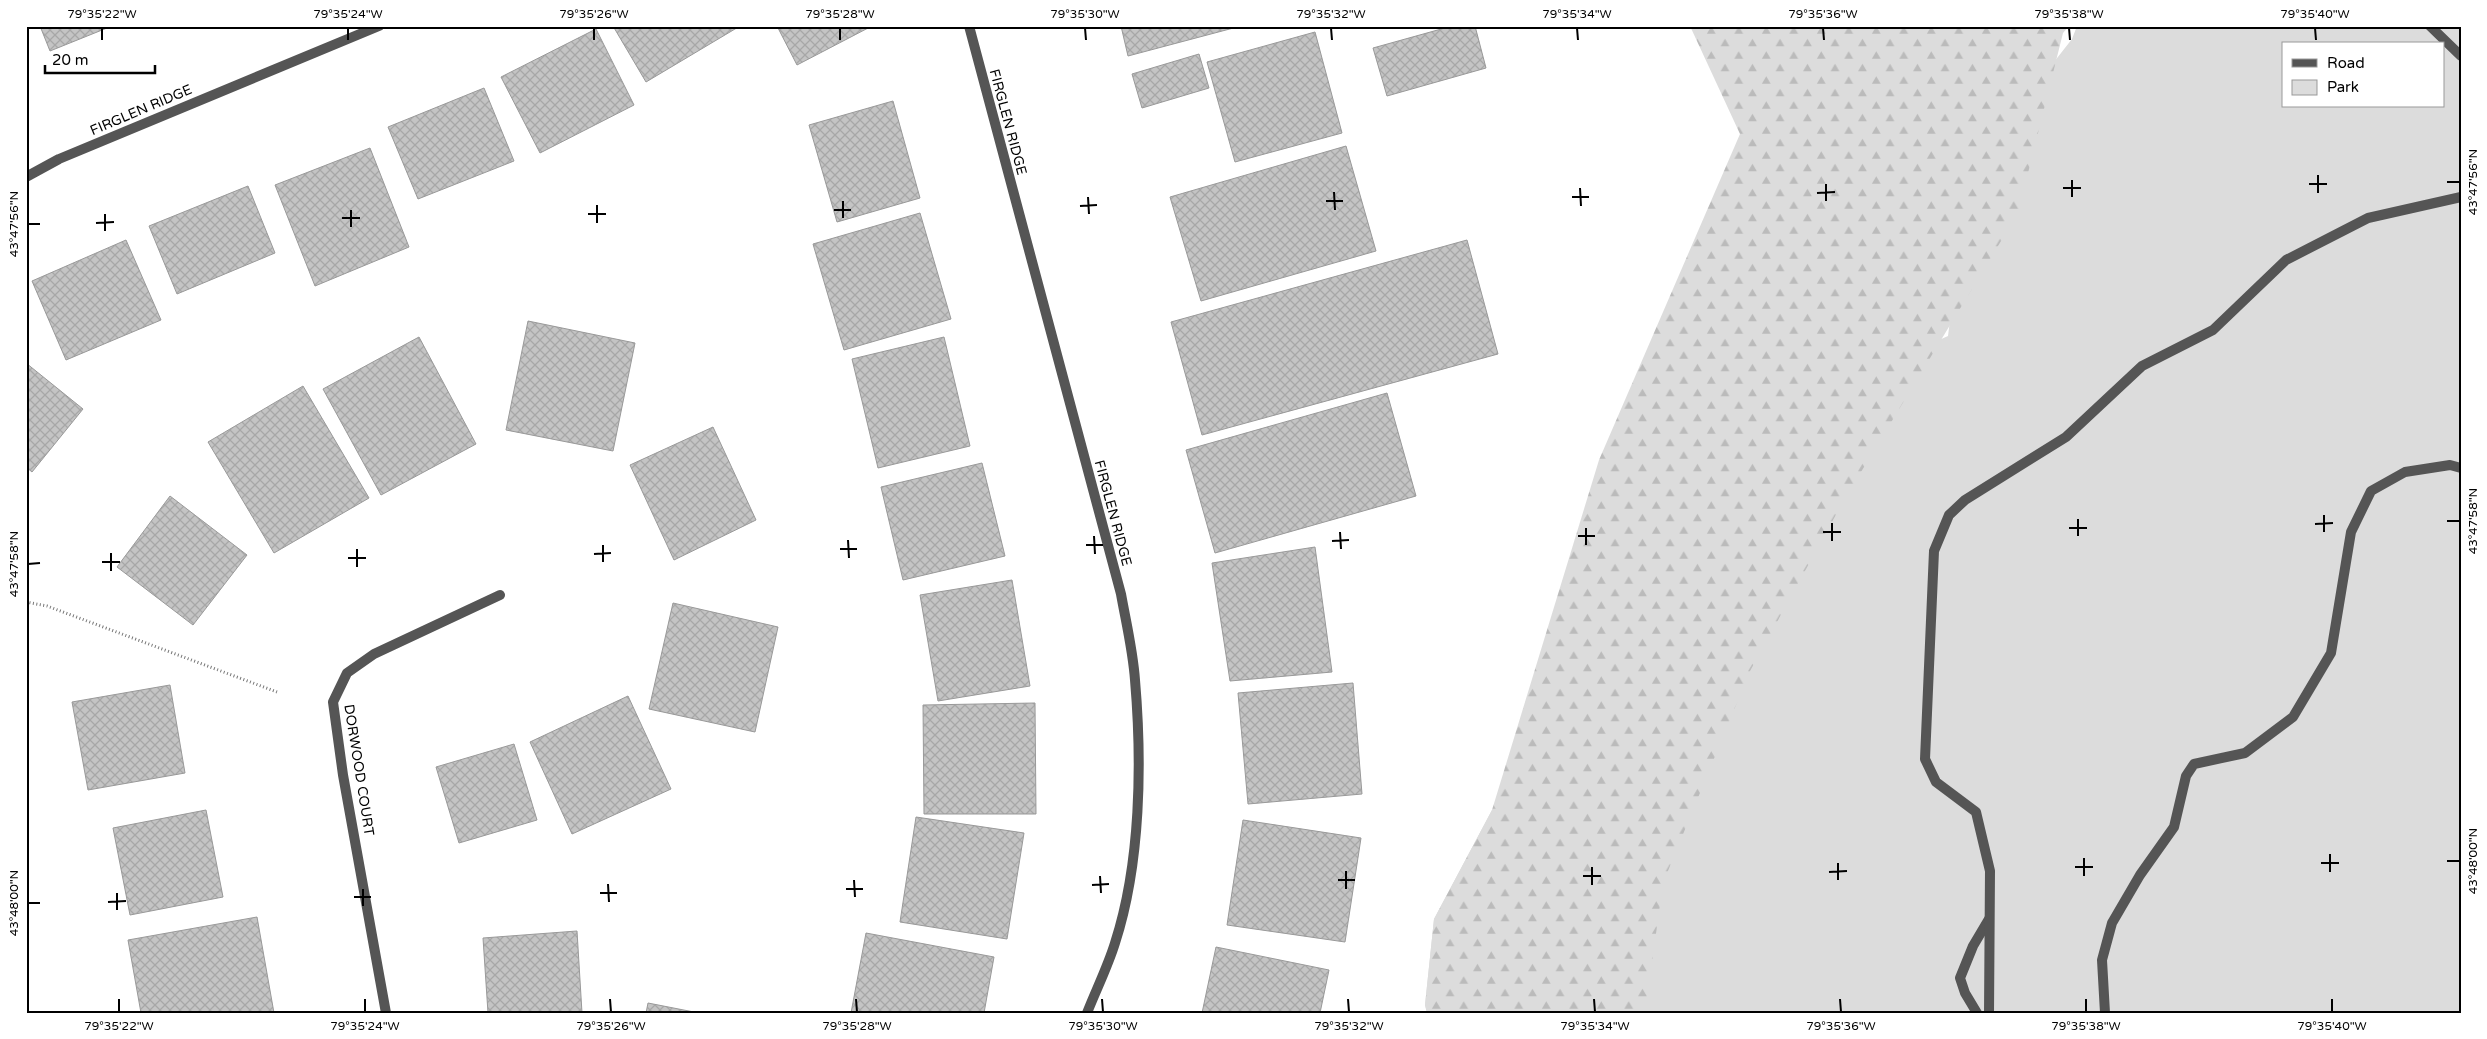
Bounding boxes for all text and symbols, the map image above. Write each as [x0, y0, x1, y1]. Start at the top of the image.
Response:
text: 79°35'22"W [67, 7, 137, 21]
text: 79°35'24"W [313, 7, 383, 21]
text: 79°35'26"W [559, 7, 629, 21]
text: 79°35'28"W [805, 7, 875, 21]
text: 79°35'30"W [1050, 7, 1120, 21]
text: 79°35'32"W [1296, 7, 1366, 21]
text: 79°35'34"W [1542, 7, 1612, 21]
text: 79°35'36"W [1788, 7, 1858, 21]
text: 79°35'38"W [2034, 7, 2104, 21]
text: 79°35'40"W [2280, 7, 2350, 21]
scale bar [45, 42, 155, 74]
legend [2282, 42, 2444, 108]
text: 20 m [52, 51, 89, 69]
text: Road [2327, 54, 2365, 72]
street label: FIRGLEN RIDGE [986, 67, 1030, 177]
text: Park [2327, 78, 2359, 96]
street label: FIRGLEN RIDGE [88, 81, 195, 139]
text: 43°47'56"N [2466, 149, 2480, 215]
text: 43°47'56"N [7, 191, 21, 257]
street label: FIRGLEN RIDGE [1091, 458, 1135, 568]
text: 43°47'58"N [2466, 488, 2480, 554]
text: 43°47'58"N [7, 531, 21, 597]
street label: DORWOOD COURT [340, 703, 378, 837]
text: 43°48'00"N [2466, 828, 2480, 894]
text: 43°48'00"N [7, 870, 21, 936]
text: 79°35'22"W [84, 1019, 154, 1033]
text: 79°35'24"W [330, 1019, 400, 1033]
text: 79°35'26"W [576, 1019, 646, 1033]
text: 79°35'28"W [822, 1019, 892, 1033]
text: 79°35'30"W [1068, 1019, 1138, 1033]
text: 79°35'32"W [1314, 1019, 1384, 1033]
text: 79°35'34"W [1560, 1019, 1630, 1033]
text: 79°35'36"W [1806, 1019, 1876, 1033]
text: 79°35'38"W [2051, 1019, 2121, 1033]
text: 79°35'40"W [2297, 1019, 2367, 1033]

